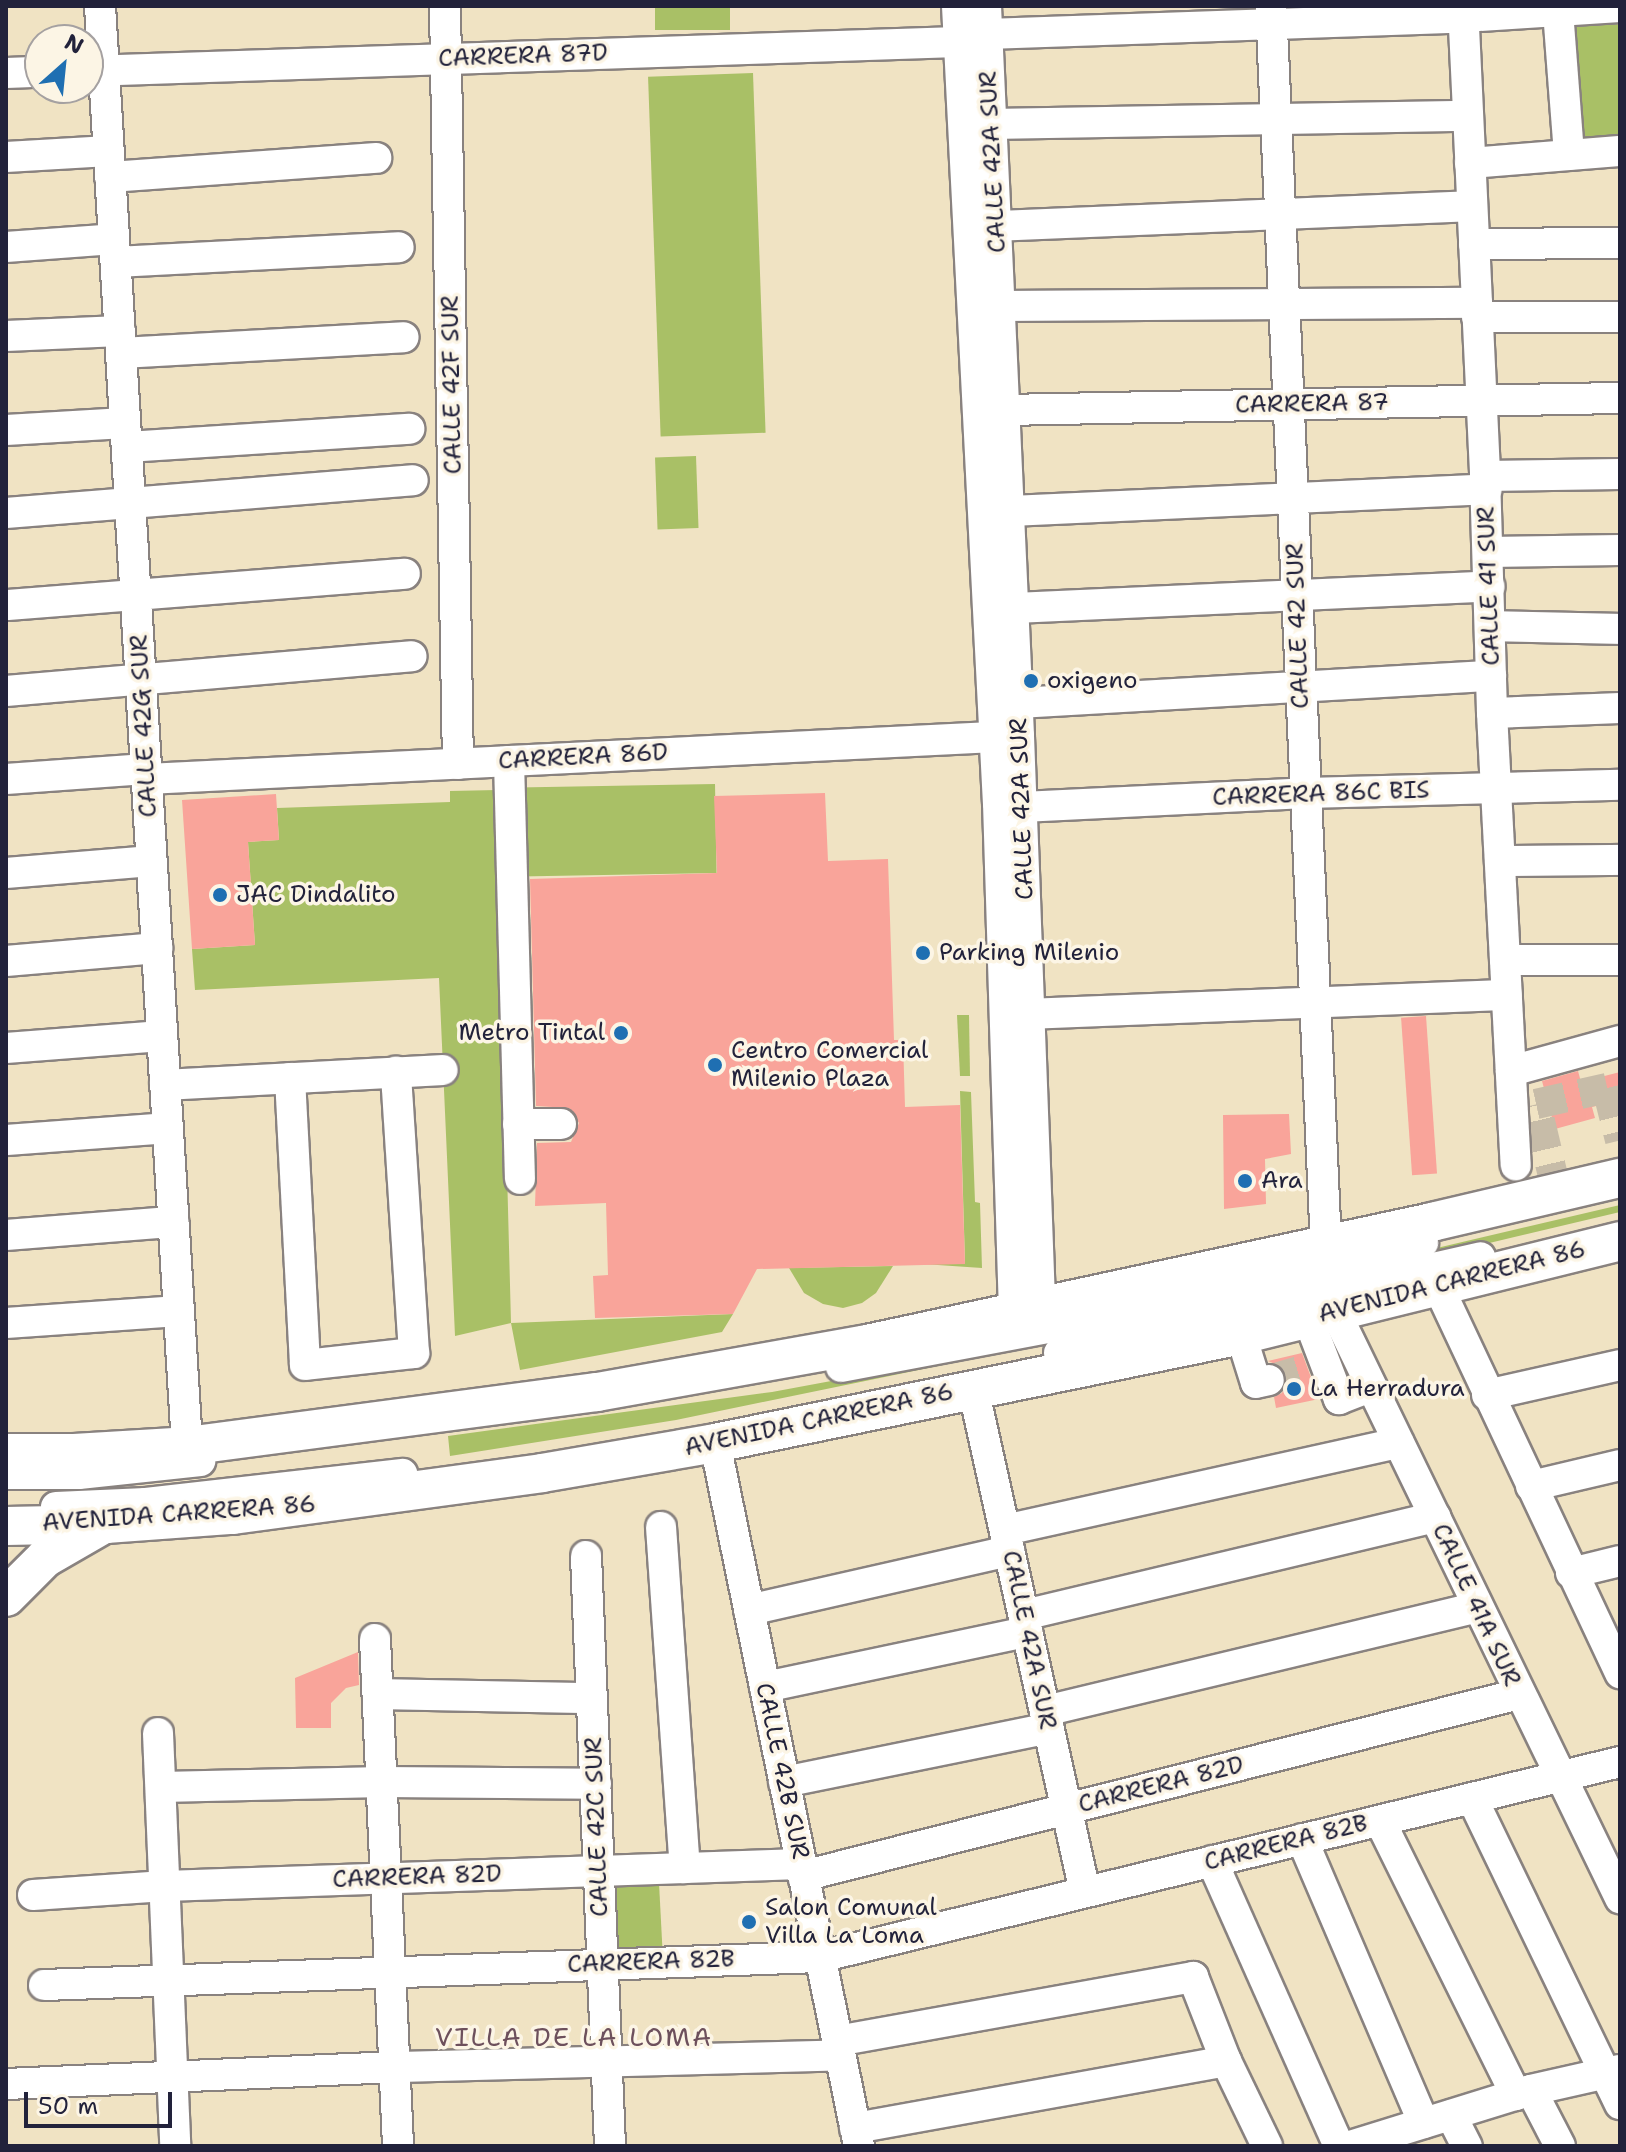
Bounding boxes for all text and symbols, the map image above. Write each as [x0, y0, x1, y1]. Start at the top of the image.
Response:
north arrow [24, 24, 104, 104]
text: N [60, 27, 89, 61]
street label: CARRERA 87D [438, 39, 608, 73]
street label: CALLE 42A SUR [974, 70, 1012, 254]
street label: CALLE 42F SUR [436, 295, 468, 475]
street label: CARRERA 87 [1235, 388, 1389, 420]
street label: CALLE 41 SUR [1472, 506, 1506, 666]
street label: CALLE 42 SUR [1281, 543, 1315, 709]
street label: CALLE 42G SUR [125, 634, 163, 818]
place label: oxigeno [1047, 667, 1137, 695]
marker: oxigeno [1022, 672, 1040, 690]
street label: CALLE 42A SUR [1004, 718, 1040, 900]
street label: CARRERA 86D [497, 738, 669, 776]
street label: CARRERA 86C BIS [1212, 776, 1430, 812]
place label: JAC Dindalito [236, 881, 395, 909]
marker: JAC Dindalito [211, 886, 229, 904]
place label: Parking Milenio [939, 939, 1119, 967]
marker: Parking Milenio [914, 944, 932, 962]
place label: Metro Tintal [458, 1019, 605, 1047]
marker: Metro Tintal [612, 1024, 630, 1042]
place label: Centro Comercial Milenio Plaza [731, 1037, 928, 1093]
marker: Centro Comercial Milenio Plaza [706, 1056, 724, 1074]
place label: Ara [1261, 1167, 1303, 1195]
marker: Ara [1236, 1172, 1254, 1190]
street label: AVENIDA CARRERA 86 [1315, 1235, 1589, 1329]
place label: La Herradura [1310, 1375, 1465, 1403]
street label: AVENIDA CARRERA 86 [682, 1377, 956, 1463]
marker: La Herradura [1285, 1380, 1303, 1398]
street label: AVENIDA CARRERA 86 [41, 1490, 317, 1538]
street label: CALLE 41A SUR [1426, 1519, 1526, 1691]
street label: CALLE 42A SUR [996, 1548, 1062, 1732]
street label: CALLE 42B SUR [749, 1680, 815, 1862]
street label: CALLE 42C SUR [579, 1737, 615, 1917]
street label: CARRERA 82D [1075, 1751, 1247, 1819]
street label: CARRERA 82B [1201, 1809, 1371, 1877]
street label: CARRERA 82D [332, 1860, 502, 1894]
place label: Salon Comunal Villa La Loma [765, 1894, 937, 1950]
marker: Salon Comunal Villa La Loma [740, 1913, 758, 1931]
street label: CARRERA 82B [567, 1945, 735, 1979]
district label: VILLA DE LA LOMA [435, 2021, 713, 2053]
scale bar [28, 2076, 176, 2126]
text: 50 m [38, 2090, 98, 2122]

